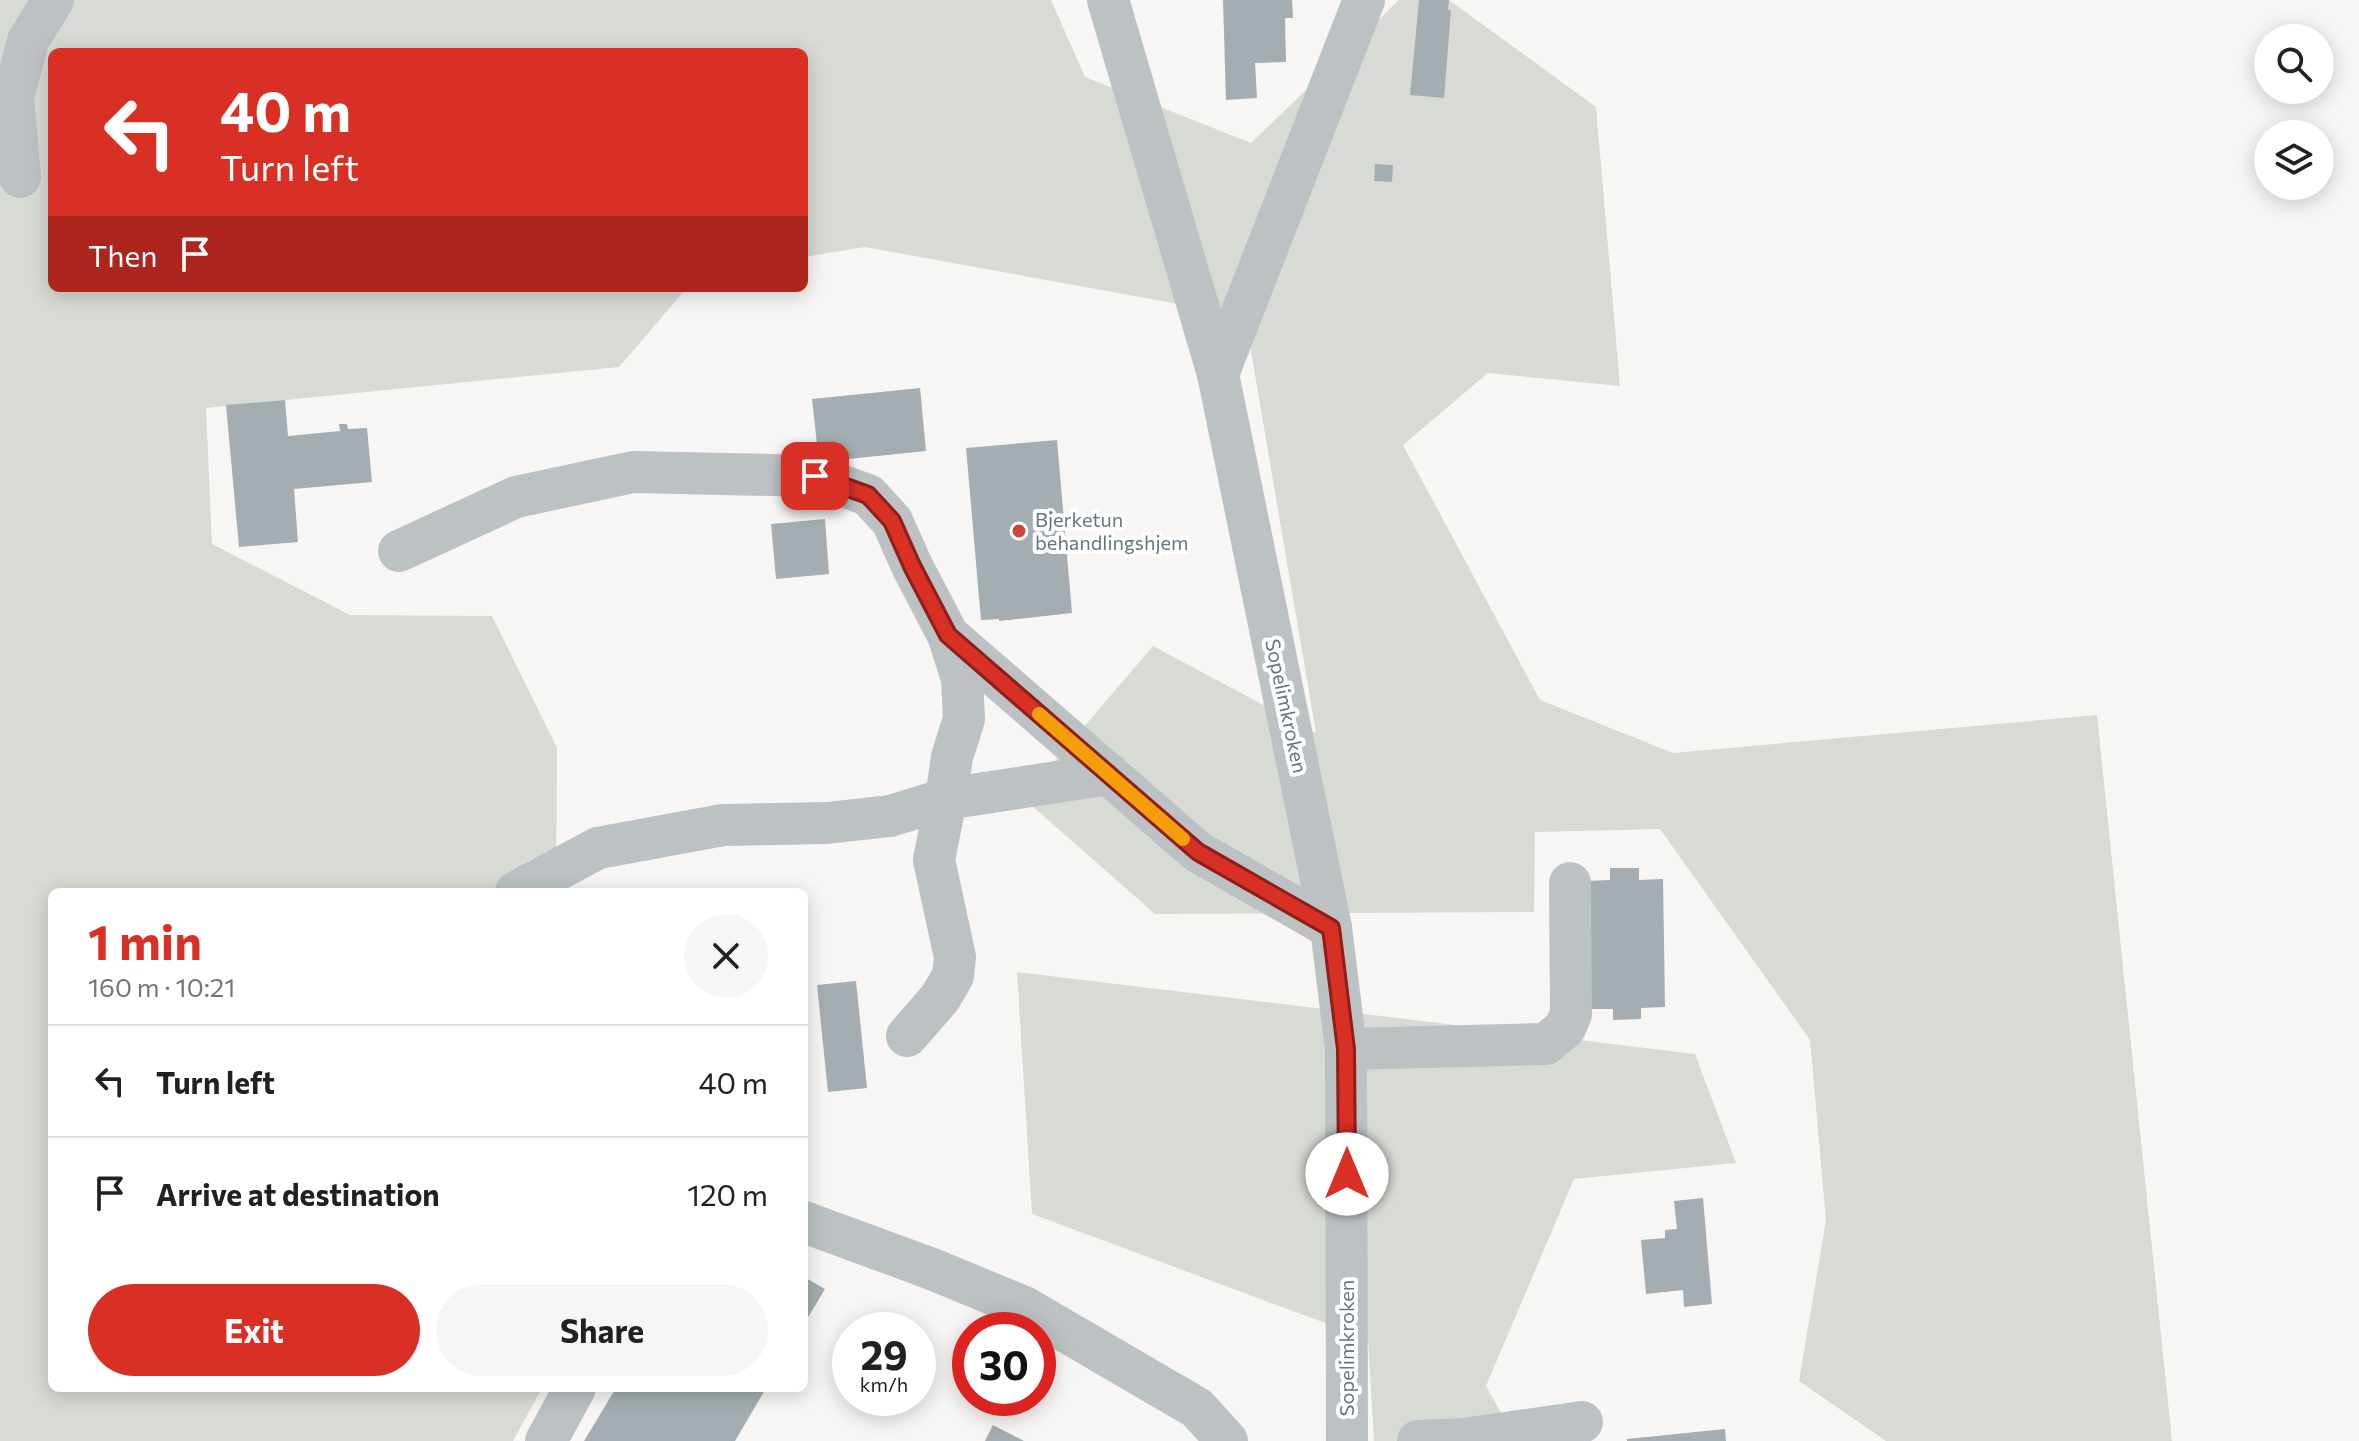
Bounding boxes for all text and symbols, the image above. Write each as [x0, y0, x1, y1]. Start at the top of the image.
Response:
map controls [2254, 24, 2334, 200]
button: search [2254, 24, 2334, 104]
text: 40 m [220, 75, 351, 144]
icon: left [88, 80, 192, 184]
button: layers [2254, 120, 2334, 200]
text: Turn left [220, 144, 359, 188]
icon: arrive [173, 232, 217, 276]
text: Then [88, 236, 157, 273]
pin [781, 442, 849, 510]
icon: arrive [793, 454, 837, 498]
place label: Bjerketun behandlingshjem [1035, 507, 1189, 554]
marker: Bjerketun behandlingshjem [1010, 522, 1028, 540]
street label: Sopelimkroken [1261, 637, 1313, 775]
text: 1 min [88, 911, 202, 970]
button: close [684, 914, 768, 998]
text: 160 m · 10:21 [88, 971, 235, 1002]
icon: left [88, 1059, 132, 1103]
text: Turn left [156, 1063, 275, 1100]
text: 40 m [699, 1063, 768, 1100]
position arrow [1305, 1132, 1389, 1216]
icon: arrive [88, 1171, 132, 1215]
text: Arrive at destination [156, 1175, 440, 1212]
text: 120 m [687, 1175, 768, 1212]
street label: Sopelimkroken [1334, 1280, 1358, 1416]
button: Exit [88, 1284, 420, 1376]
button: Share [436, 1284, 768, 1376]
speed limit sign: 30 [952, 1312, 1056, 1416]
text: 29 [860, 1329, 908, 1378]
text: km/h [860, 1372, 908, 1396]

